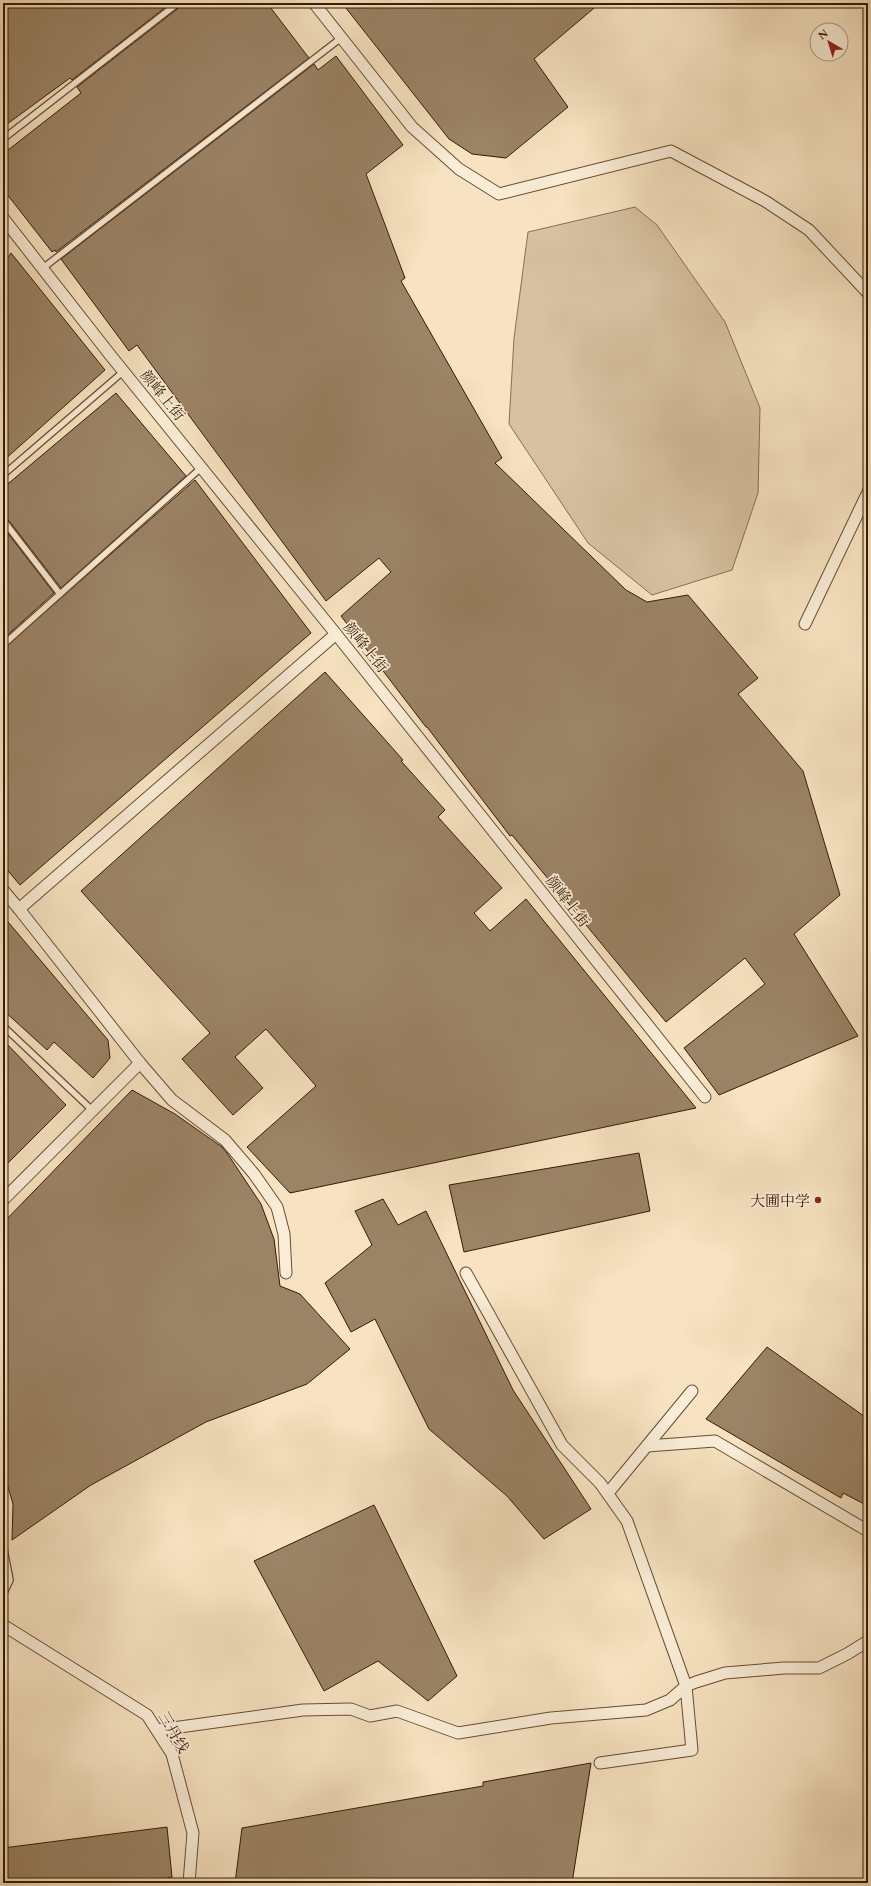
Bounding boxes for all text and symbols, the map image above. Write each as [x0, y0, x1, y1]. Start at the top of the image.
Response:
north arrow [809, 22, 849, 62]
text: N [815, 26, 831, 42]
street label: 颜峰上街 [137, 366, 189, 424]
street label: 颜峰上街 [340, 618, 392, 676]
street label: 颜峰上街 [542, 872, 594, 930]
place label: 大圃中学 [750, 1191, 810, 1210]
marker: 大圃中学 [813, 1195, 823, 1205]
street label: 三丹线 [155, 1708, 193, 1756]

